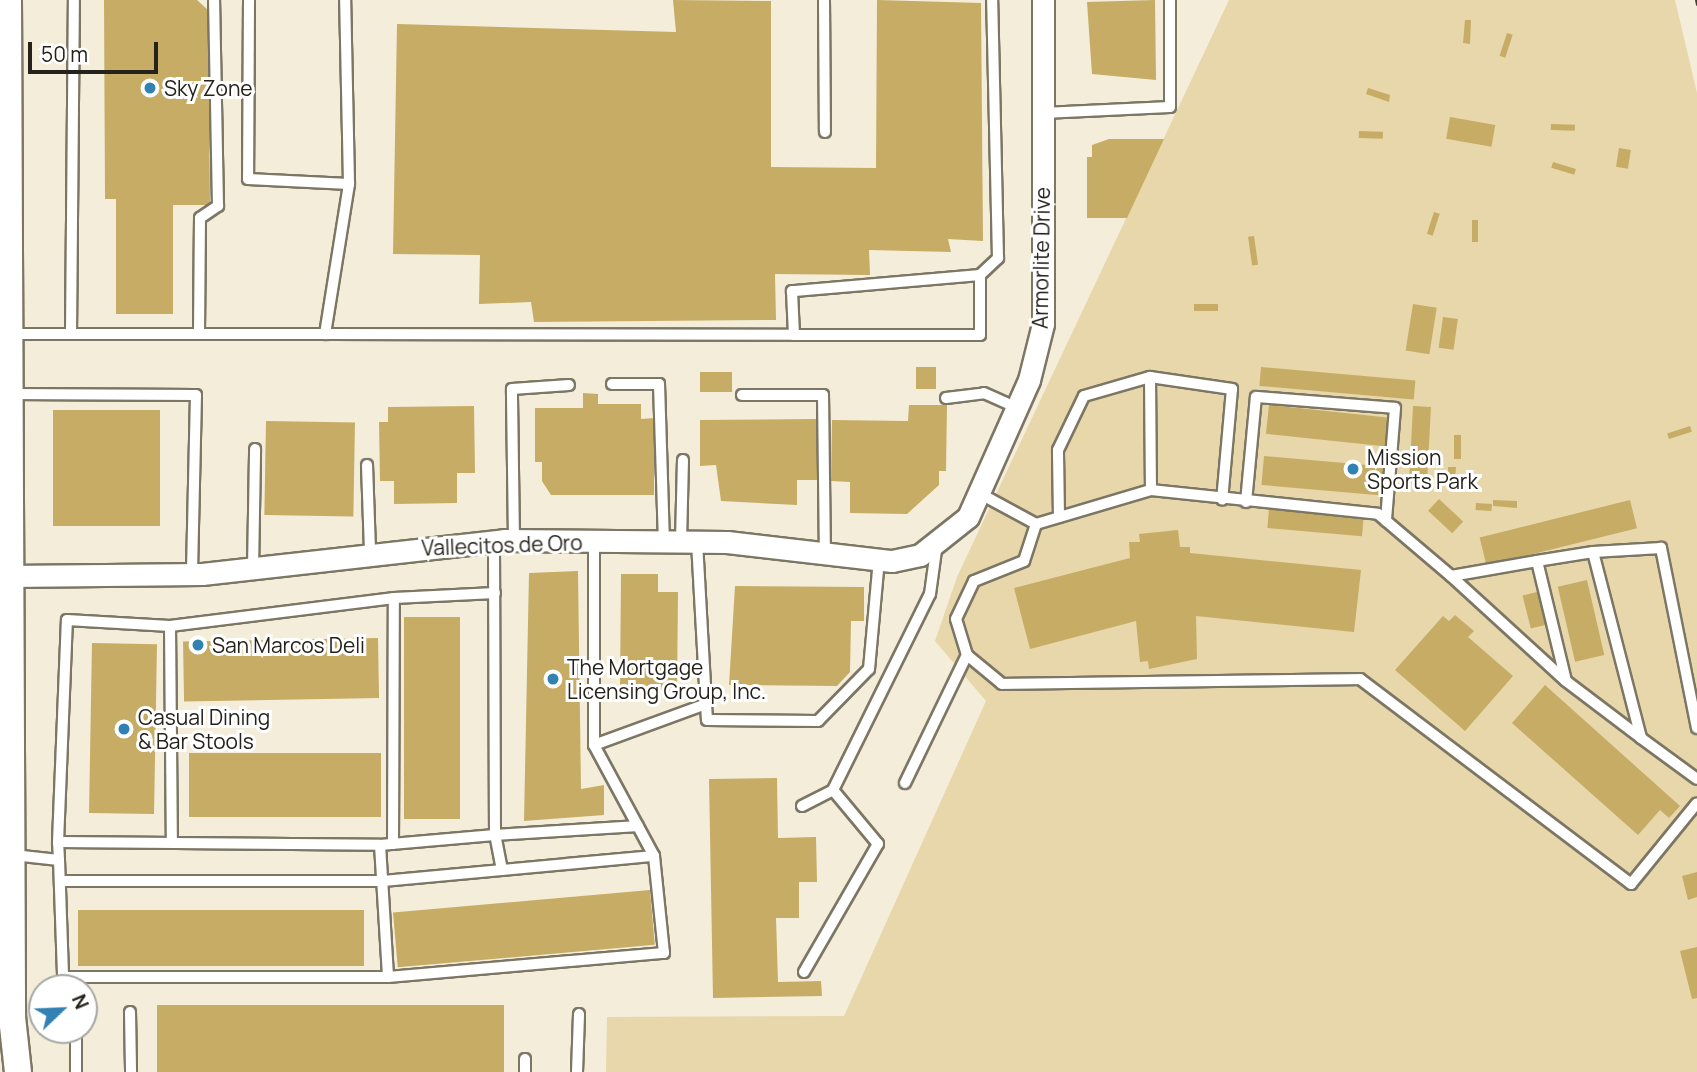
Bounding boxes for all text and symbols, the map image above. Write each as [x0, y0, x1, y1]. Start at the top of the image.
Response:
scale bar [32, 28, 161, 72]
text: 50 m [41, 40, 88, 68]
place label: Sky Zone [164, 75, 253, 101]
marker: Sky Zone [142, 80, 158, 96]
street label: Armorlite Drive [1027, 187, 1055, 329]
place label: Mission Sports Park [1367, 444, 1478, 494]
marker: Mission Sports Park [1345, 461, 1361, 477]
street label: Vallecitos de Oro [421, 530, 583, 560]
place label: San Marcos Deli [212, 632, 365, 658]
marker: San Marcos Deli [190, 637, 206, 653]
place label: The Mortgage Licensing Group, Inc. [567, 654, 766, 704]
marker: The Mortgage Licensing Group, Inc. [545, 671, 561, 687]
place label: Casual Dining & Bar Stools [138, 704, 270, 754]
marker: Casual Dining & Bar Stools [116, 721, 132, 737]
north arrow [28, 974, 98, 1044]
text: N [66, 990, 95, 1013]

